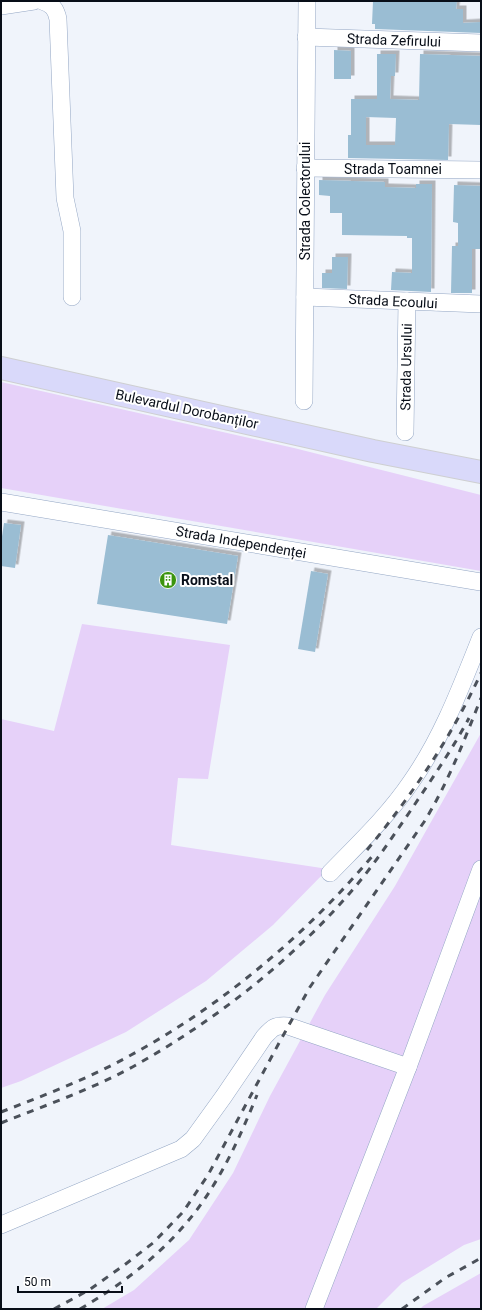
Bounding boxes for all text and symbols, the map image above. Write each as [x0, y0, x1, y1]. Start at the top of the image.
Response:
street label: Strada Zefirului [347, 30, 441, 50]
street label: Strada Colectorului [297, 142, 313, 260]
street label: Strada Toamnei [344, 161, 442, 177]
street label: Strada Ecoului [348, 291, 438, 311]
street label: Strada Ursului [397, 323, 415, 411]
street label: Bulevardul Dorobanților [114, 386, 260, 433]
street label: Strada Independenței [174, 523, 308, 562]
building icon: Romstal [158, 570, 178, 590]
place label: Romstal [181, 572, 233, 588]
scale bar [18, 1268, 122, 1294]
text: 50 m [24, 1275, 51, 1289]

